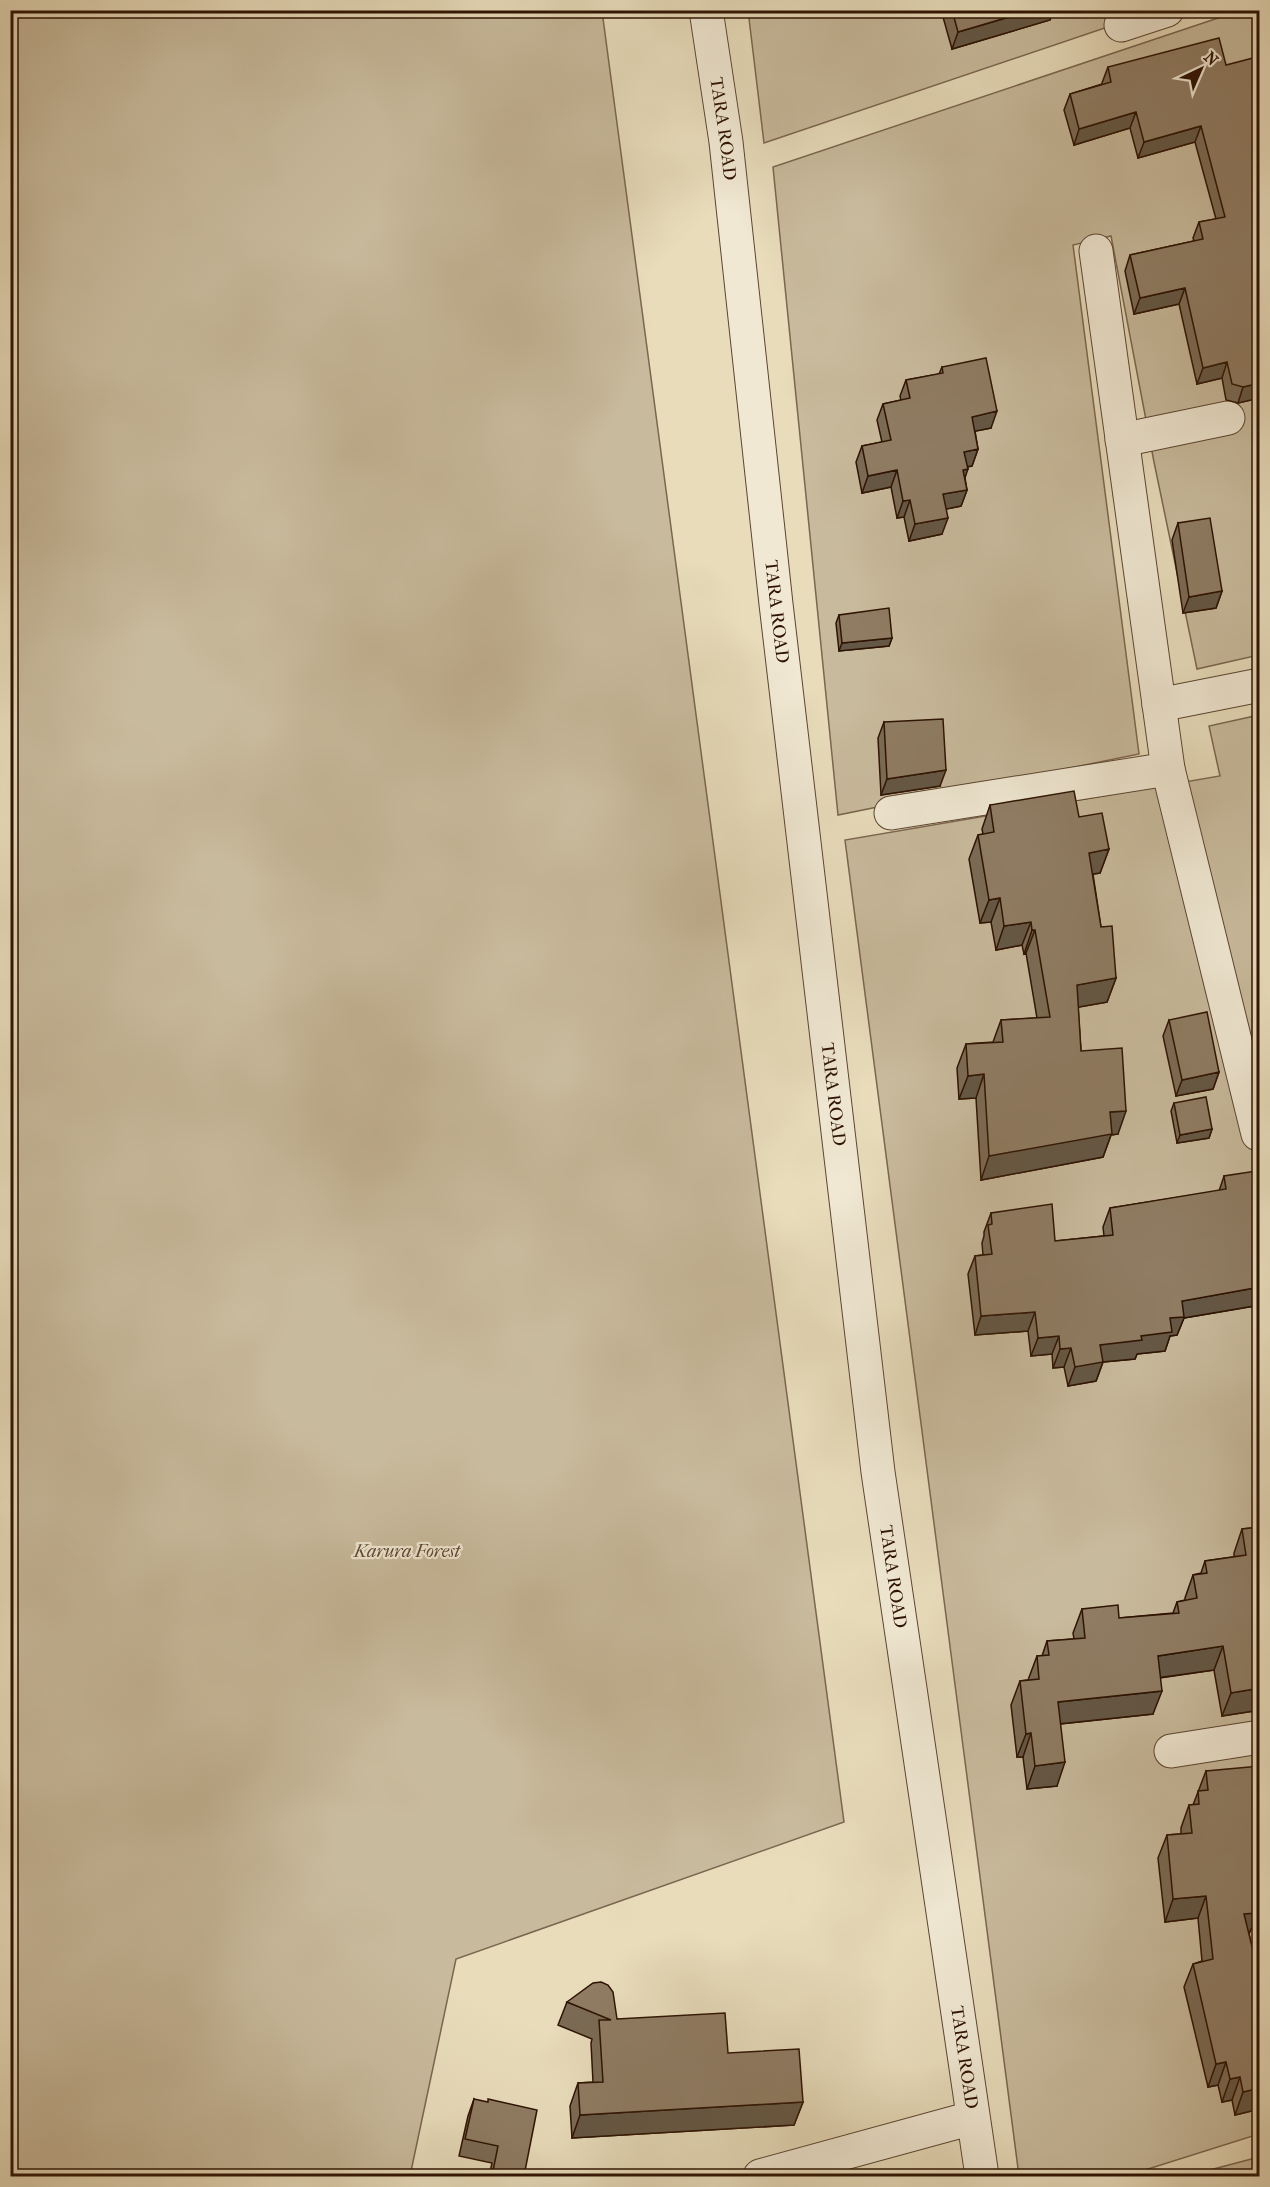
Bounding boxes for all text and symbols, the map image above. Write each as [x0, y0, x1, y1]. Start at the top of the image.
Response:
north arrow [1171, 39, 1231, 99]
text: N [1200, 48, 1223, 70]
street label: TARA ROAD [705, 76, 740, 181]
street label: TARA ROAD [760, 559, 793, 665]
street label: TARA ROAD [817, 1042, 850, 1147]
street label: TARA ROAD [875, 1524, 911, 1630]
park label: Karura Forest [352, 1541, 462, 1562]
street label: TARA ROAD [946, 2005, 982, 2110]

